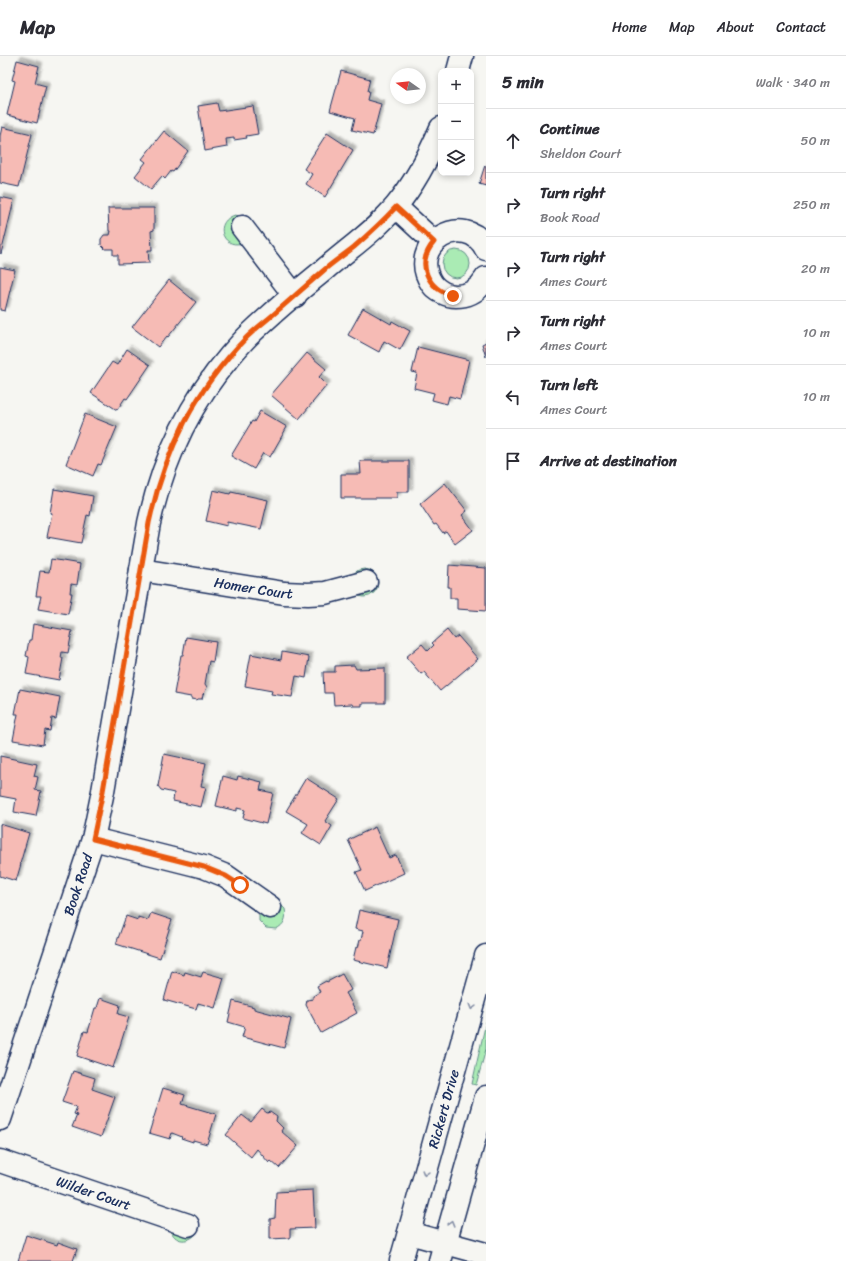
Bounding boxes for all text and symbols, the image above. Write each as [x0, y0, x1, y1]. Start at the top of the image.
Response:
text: Map [20, 11, 55, 44]
text: Home [612, 15, 647, 40]
text: Map [669, 15, 695, 40]
text: About [717, 15, 754, 40]
text: Contact [776, 15, 826, 40]
text: 5 min [502, 67, 544, 97]
north arrow [390, 68, 426, 104]
map controls [438, 68, 474, 176]
button: + [438, 68, 474, 104]
text: Walk · 340 m [756, 71, 830, 94]
button: − [438, 104, 474, 140]
text: Continue [540, 116, 600, 142]
text: 50 m [800, 129, 830, 152]
icon: ahead [502, 130, 524, 152]
button: layers [438, 140, 474, 176]
text: Sheldon Court [540, 142, 621, 165]
text: Turn right [540, 180, 605, 206]
text: 250 m [793, 193, 830, 216]
icon: right [502, 194, 524, 216]
text: Book Road [540, 206, 599, 229]
text: Turn right [540, 244, 605, 270]
text: 20 m [801, 257, 830, 280]
icon: right [502, 258, 524, 280]
text: Ames Court [540, 270, 607, 293]
route end [444, 287, 462, 305]
text: Turn right [540, 308, 605, 334]
text: 10 m [803, 321, 830, 344]
icon: right [502, 322, 524, 344]
text: Ames Court [540, 334, 607, 357]
text: Turn left [540, 372, 598, 398]
text: 10 m [803, 385, 830, 408]
icon: left [502, 386, 524, 408]
text: Ames Court [540, 398, 607, 421]
text: Arrive at destination [540, 448, 677, 474]
icon: arrive [502, 450, 524, 472]
street label: Homer Court [212, 569, 293, 606]
street label: Book Road [56, 849, 100, 919]
route start [231, 876, 249, 894]
one-way arrow [468, 1004, 477, 1011]
street label: Rickert Drive [420, 1066, 466, 1151]
street label: Wilder Court [53, 1169, 135, 1217]
one-way arrow [422, 1170, 430, 1176]
one-way arrow [446, 1220, 455, 1227]

